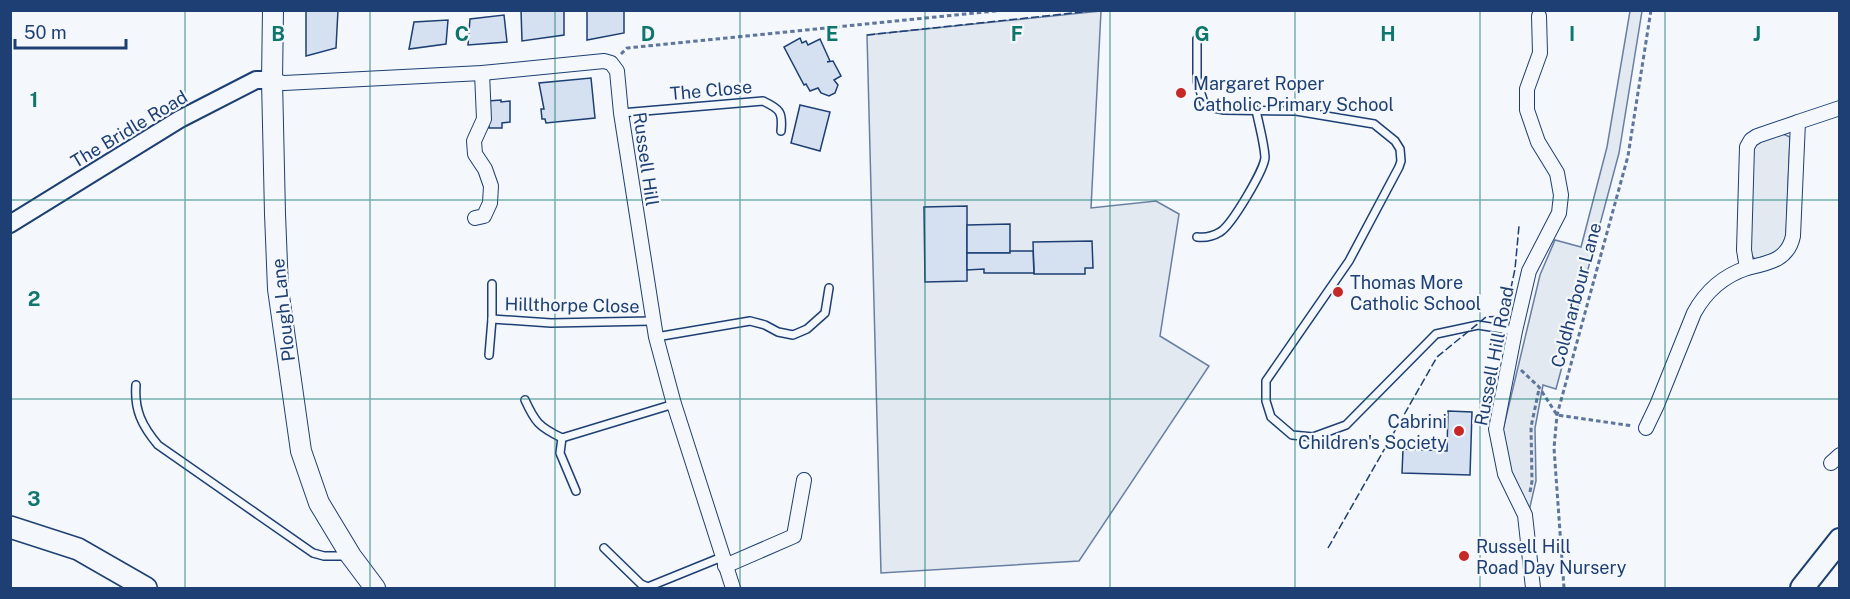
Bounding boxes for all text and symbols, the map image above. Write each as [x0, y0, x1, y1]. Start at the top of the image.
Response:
scale bar [15, 12, 126, 50]
text: 50 m [24, 22, 67, 43]
text: B [271, 22, 285, 46]
text: C [455, 22, 469, 46]
text: D [641, 22, 655, 46]
text: E [826, 22, 838, 46]
text: F [1011, 22, 1023, 46]
text: G [1194, 22, 1210, 46]
text: H [1380, 22, 1396, 46]
text: I [1569, 22, 1575, 46]
text: J [1753, 22, 1761, 46]
place label: Margaret Roper Catholic Primary School [1193, 73, 1394, 115]
street label: The Close [669, 76, 753, 104]
street label: The Bridle Road [67, 86, 191, 172]
marker: Margaret Roper Catholic Primary School [1174, 86, 1188, 100]
text: 1 [30, 88, 38, 112]
street label: Russell Hill [629, 111, 663, 207]
street label: Coldharbour Lane [1547, 220, 1605, 370]
street label: Plough Lane [267, 257, 299, 363]
place label: Thomas More Catholic School [1350, 272, 1481, 314]
street label: Russell Hill Road [1470, 284, 1518, 428]
marker: Thomas More Catholic School [1331, 285, 1345, 299]
text: 2 [28, 287, 40, 311]
street label: Hillthorpe Close [504, 293, 640, 317]
place label: Cabrini Children's Society [1298, 411, 1447, 453]
marker: Cabrini Children's Society [1452, 424, 1466, 438]
text: 3 [27, 487, 41, 511]
place label: Russell Hill Road Day Nursery [1476, 536, 1627, 578]
marker: Russell Hill Road Day Nursery [1457, 549, 1471, 563]

